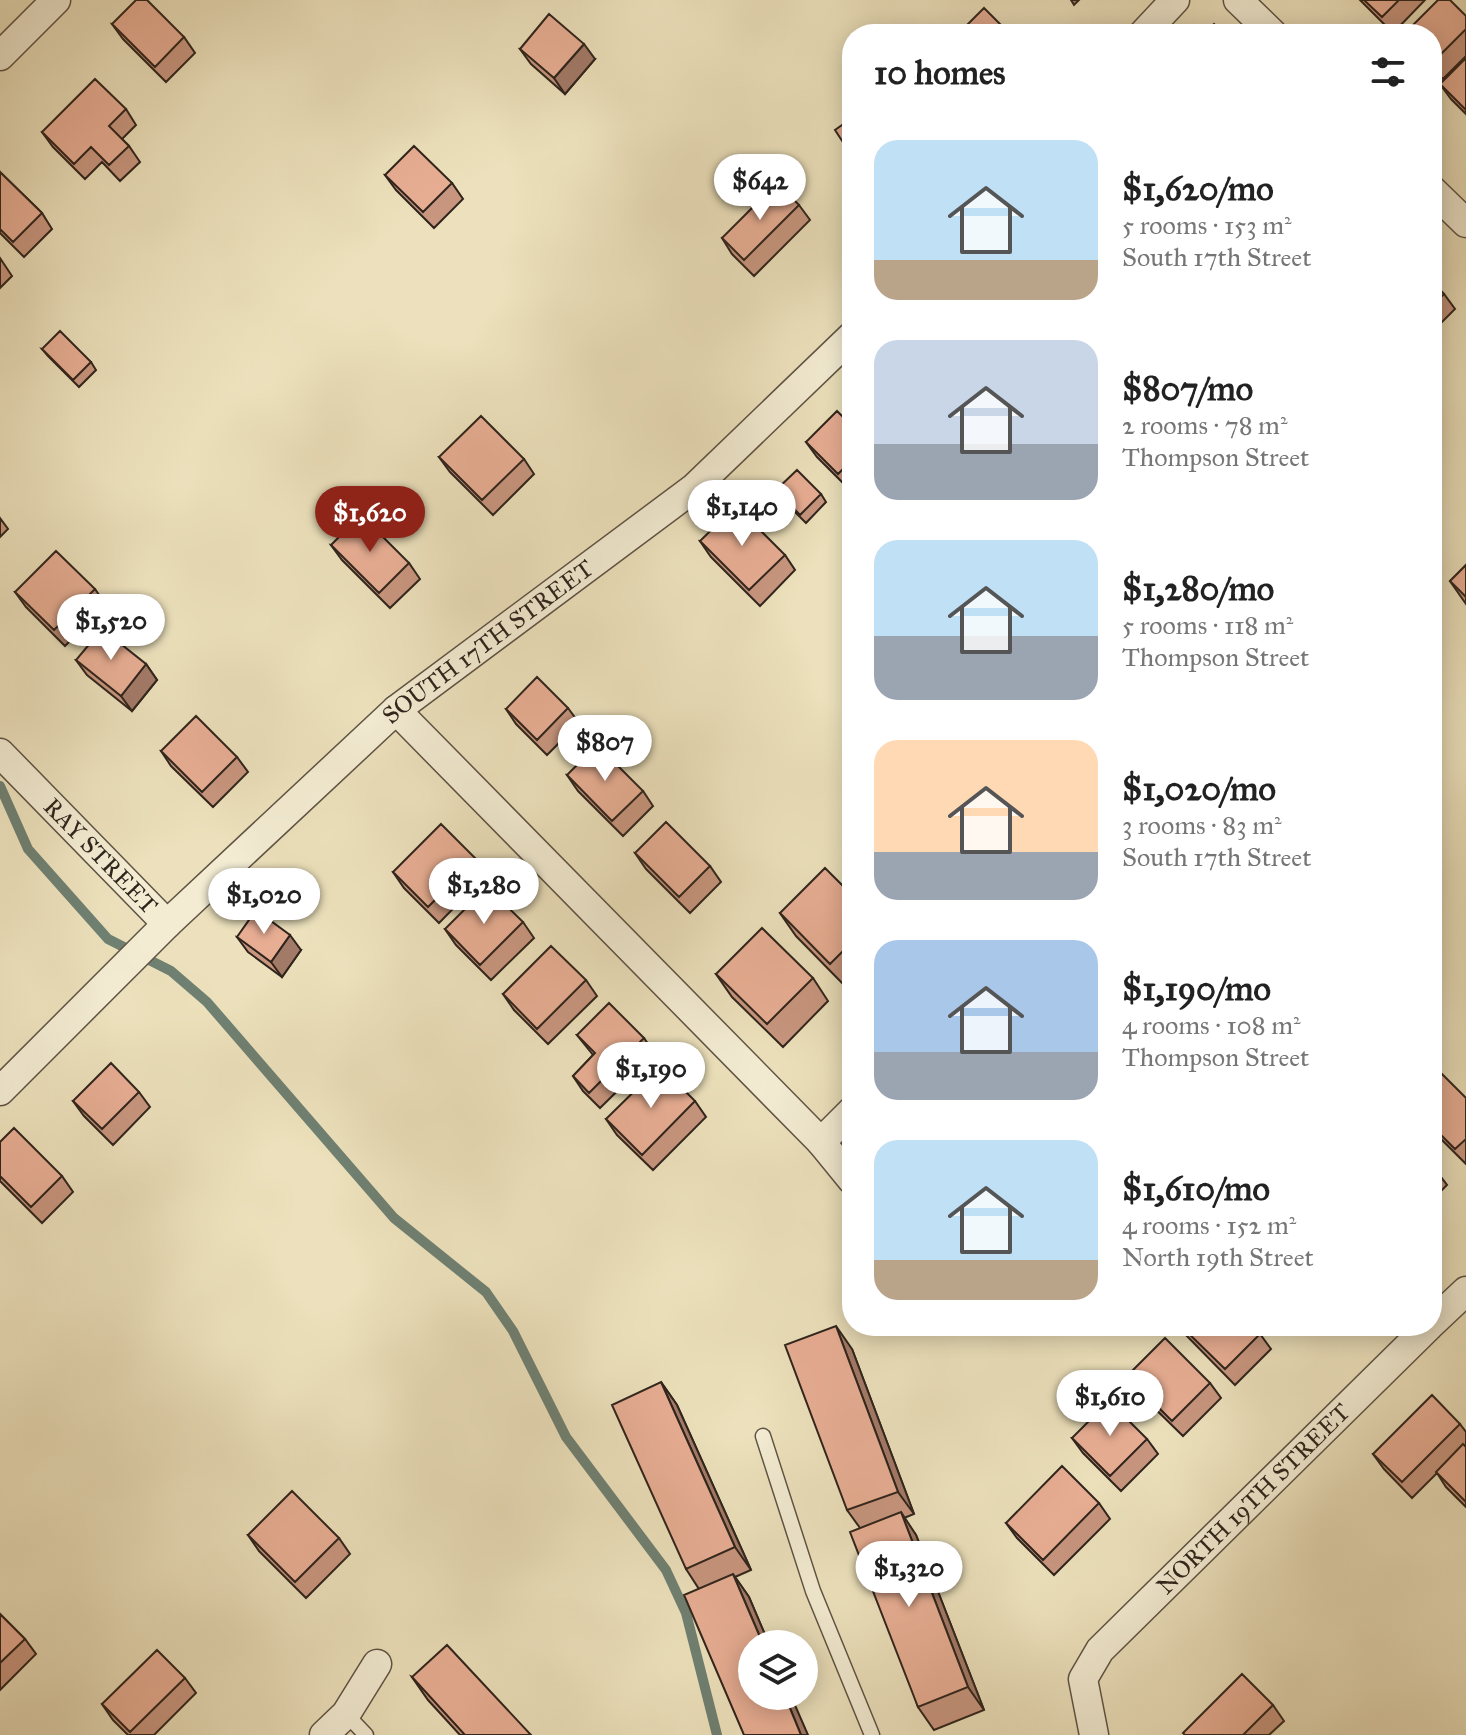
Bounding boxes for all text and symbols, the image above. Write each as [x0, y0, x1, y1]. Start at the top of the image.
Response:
icon: filters [1366, 50, 1410, 94]
text: 10 homes [874, 52, 1005, 93]
pin: $642 [713, 154, 807, 222]
text: $642 [732, 164, 788, 196]
text: $1,620/mo [1122, 168, 1274, 209]
icon: home [938, 172, 1034, 268]
text: 5 rooms · 153 m² [1122, 209, 1292, 241]
text: South 17th Street [1122, 241, 1311, 273]
text: $807/mo [1122, 368, 1253, 409]
icon: home [938, 372, 1034, 468]
text: 2 rooms · 78 m² [1122, 409, 1287, 441]
text: Thompson Street [1122, 441, 1309, 473]
pin: $1,140 [677, 480, 807, 548]
pin: $1,620 [305, 486, 435, 554]
text: $1,140 [706, 490, 778, 522]
text: $1,620 [333, 496, 407, 528]
street label: SOUTH 17TH STREET [376, 553, 599, 730]
text: $1,280/mo [1122, 568, 1274, 609]
icon: home [938, 572, 1034, 668]
pin: $1,520 [46, 594, 176, 662]
text: $1,520 [75, 604, 147, 636]
text: 5 rooms · 118 m² [1122, 609, 1293, 641]
text: Thompson Street [1122, 641, 1309, 673]
pin: $807 [558, 715, 652, 783]
text: $807 [576, 725, 634, 757]
text: $1,020/mo [1122, 768, 1276, 809]
icon: home [938, 772, 1034, 868]
street label: RAY STREET [37, 792, 164, 920]
text: 3 rooms · 83 m² [1122, 809, 1282, 841]
text: South 17th Street [1122, 841, 1311, 873]
pin: $1,280 [419, 858, 549, 926]
pin: $1,020 [199, 868, 329, 936]
text: $1,280 [447, 868, 521, 900]
text: $1,020 [226, 878, 302, 910]
text: $1,190/mo [1122, 968, 1271, 1009]
icon: home [938, 972, 1034, 1068]
text: 4 rooms · 108 m² [1122, 1009, 1301, 1041]
text: Thompson Street [1122, 1041, 1309, 1073]
pin: $1,190 [586, 1042, 716, 1110]
text: $1,190 [615, 1052, 687, 1084]
text: $1,610/mo [1122, 1168, 1270, 1209]
icon: home [938, 1172, 1034, 1268]
text: 4 rooms · 152 m² [1122, 1209, 1296, 1241]
text: North 19th Street [1122, 1241, 1314, 1273]
pin: $1,610 [1045, 1370, 1175, 1438]
text: $1,610 [1074, 1380, 1146, 1412]
street label: NORTH 19TH STREET [1150, 1397, 1356, 1601]
pin: $1,320 [844, 1541, 974, 1609]
text: $1,320 [874, 1551, 944, 1583]
map controls [738, 1630, 818, 1710]
button: layers [738, 1630, 818, 1710]

